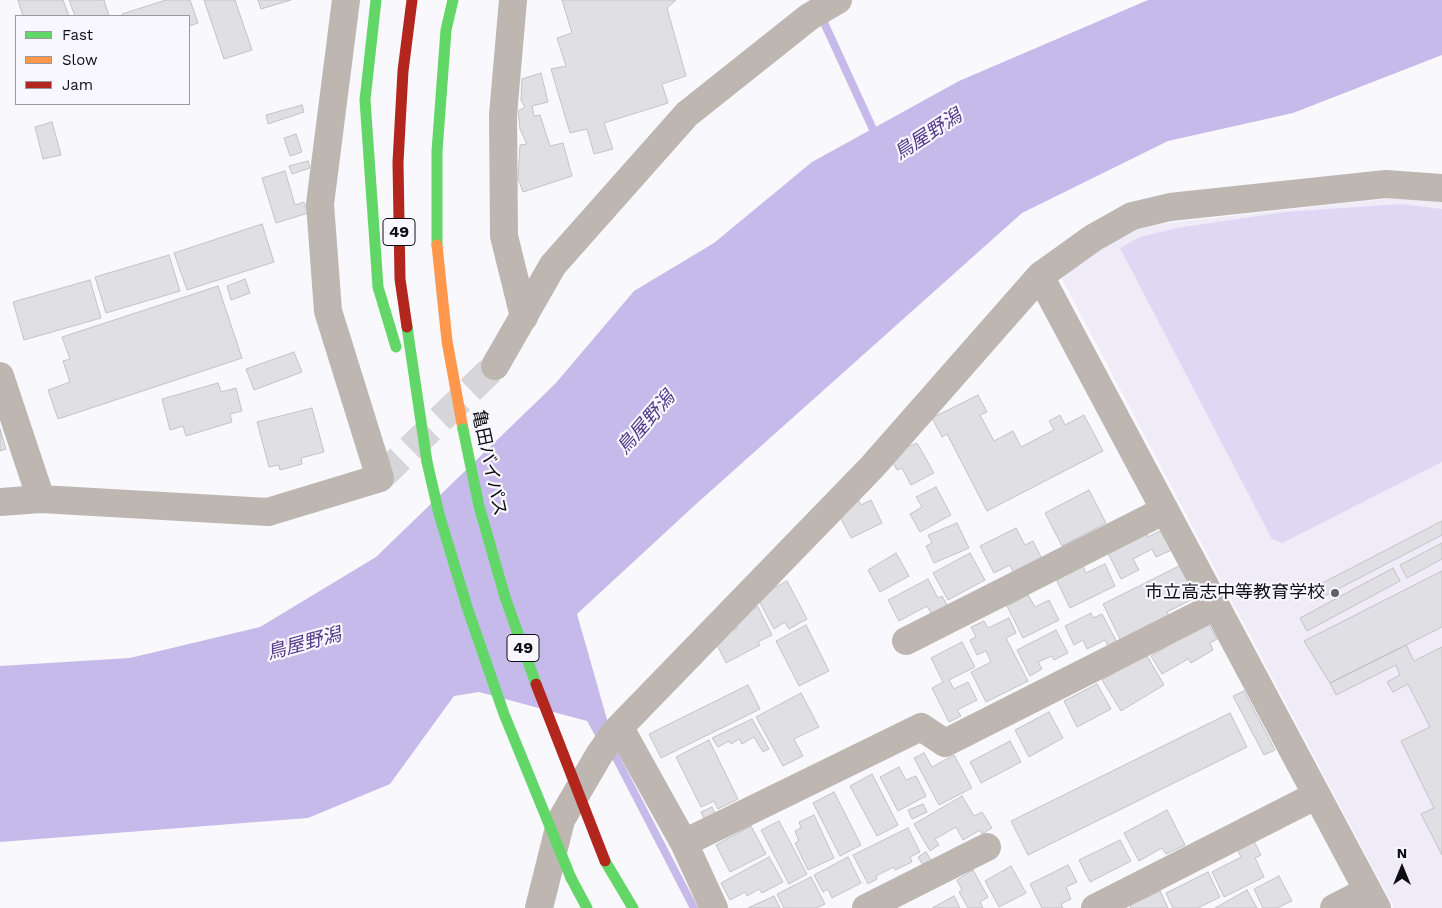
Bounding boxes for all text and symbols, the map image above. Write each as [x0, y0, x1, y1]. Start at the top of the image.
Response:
legend [15, 15, 190, 105]
text: Fast [62, 26, 93, 44]
text: Slow [62, 51, 98, 69]
text: Jam [62, 76, 93, 94]
water label: 鳥屋野潟 [890, 105, 966, 165]
road number: 49 [383, 218, 415, 246]
water label: 鳥屋野潟 [612, 387, 680, 459]
street label: 亀田バイパス [467, 408, 511, 518]
place label: 市立高志中等教育学校 [1145, 582, 1325, 604]
marker: 市立高志中等教育学校 [1329, 587, 1341, 599]
water label: 鳥屋野潟 [264, 623, 344, 665]
road number: 49 [507, 634, 539, 661]
north arrow [1377, 843, 1427, 893]
text: N [1397, 845, 1407, 861]

